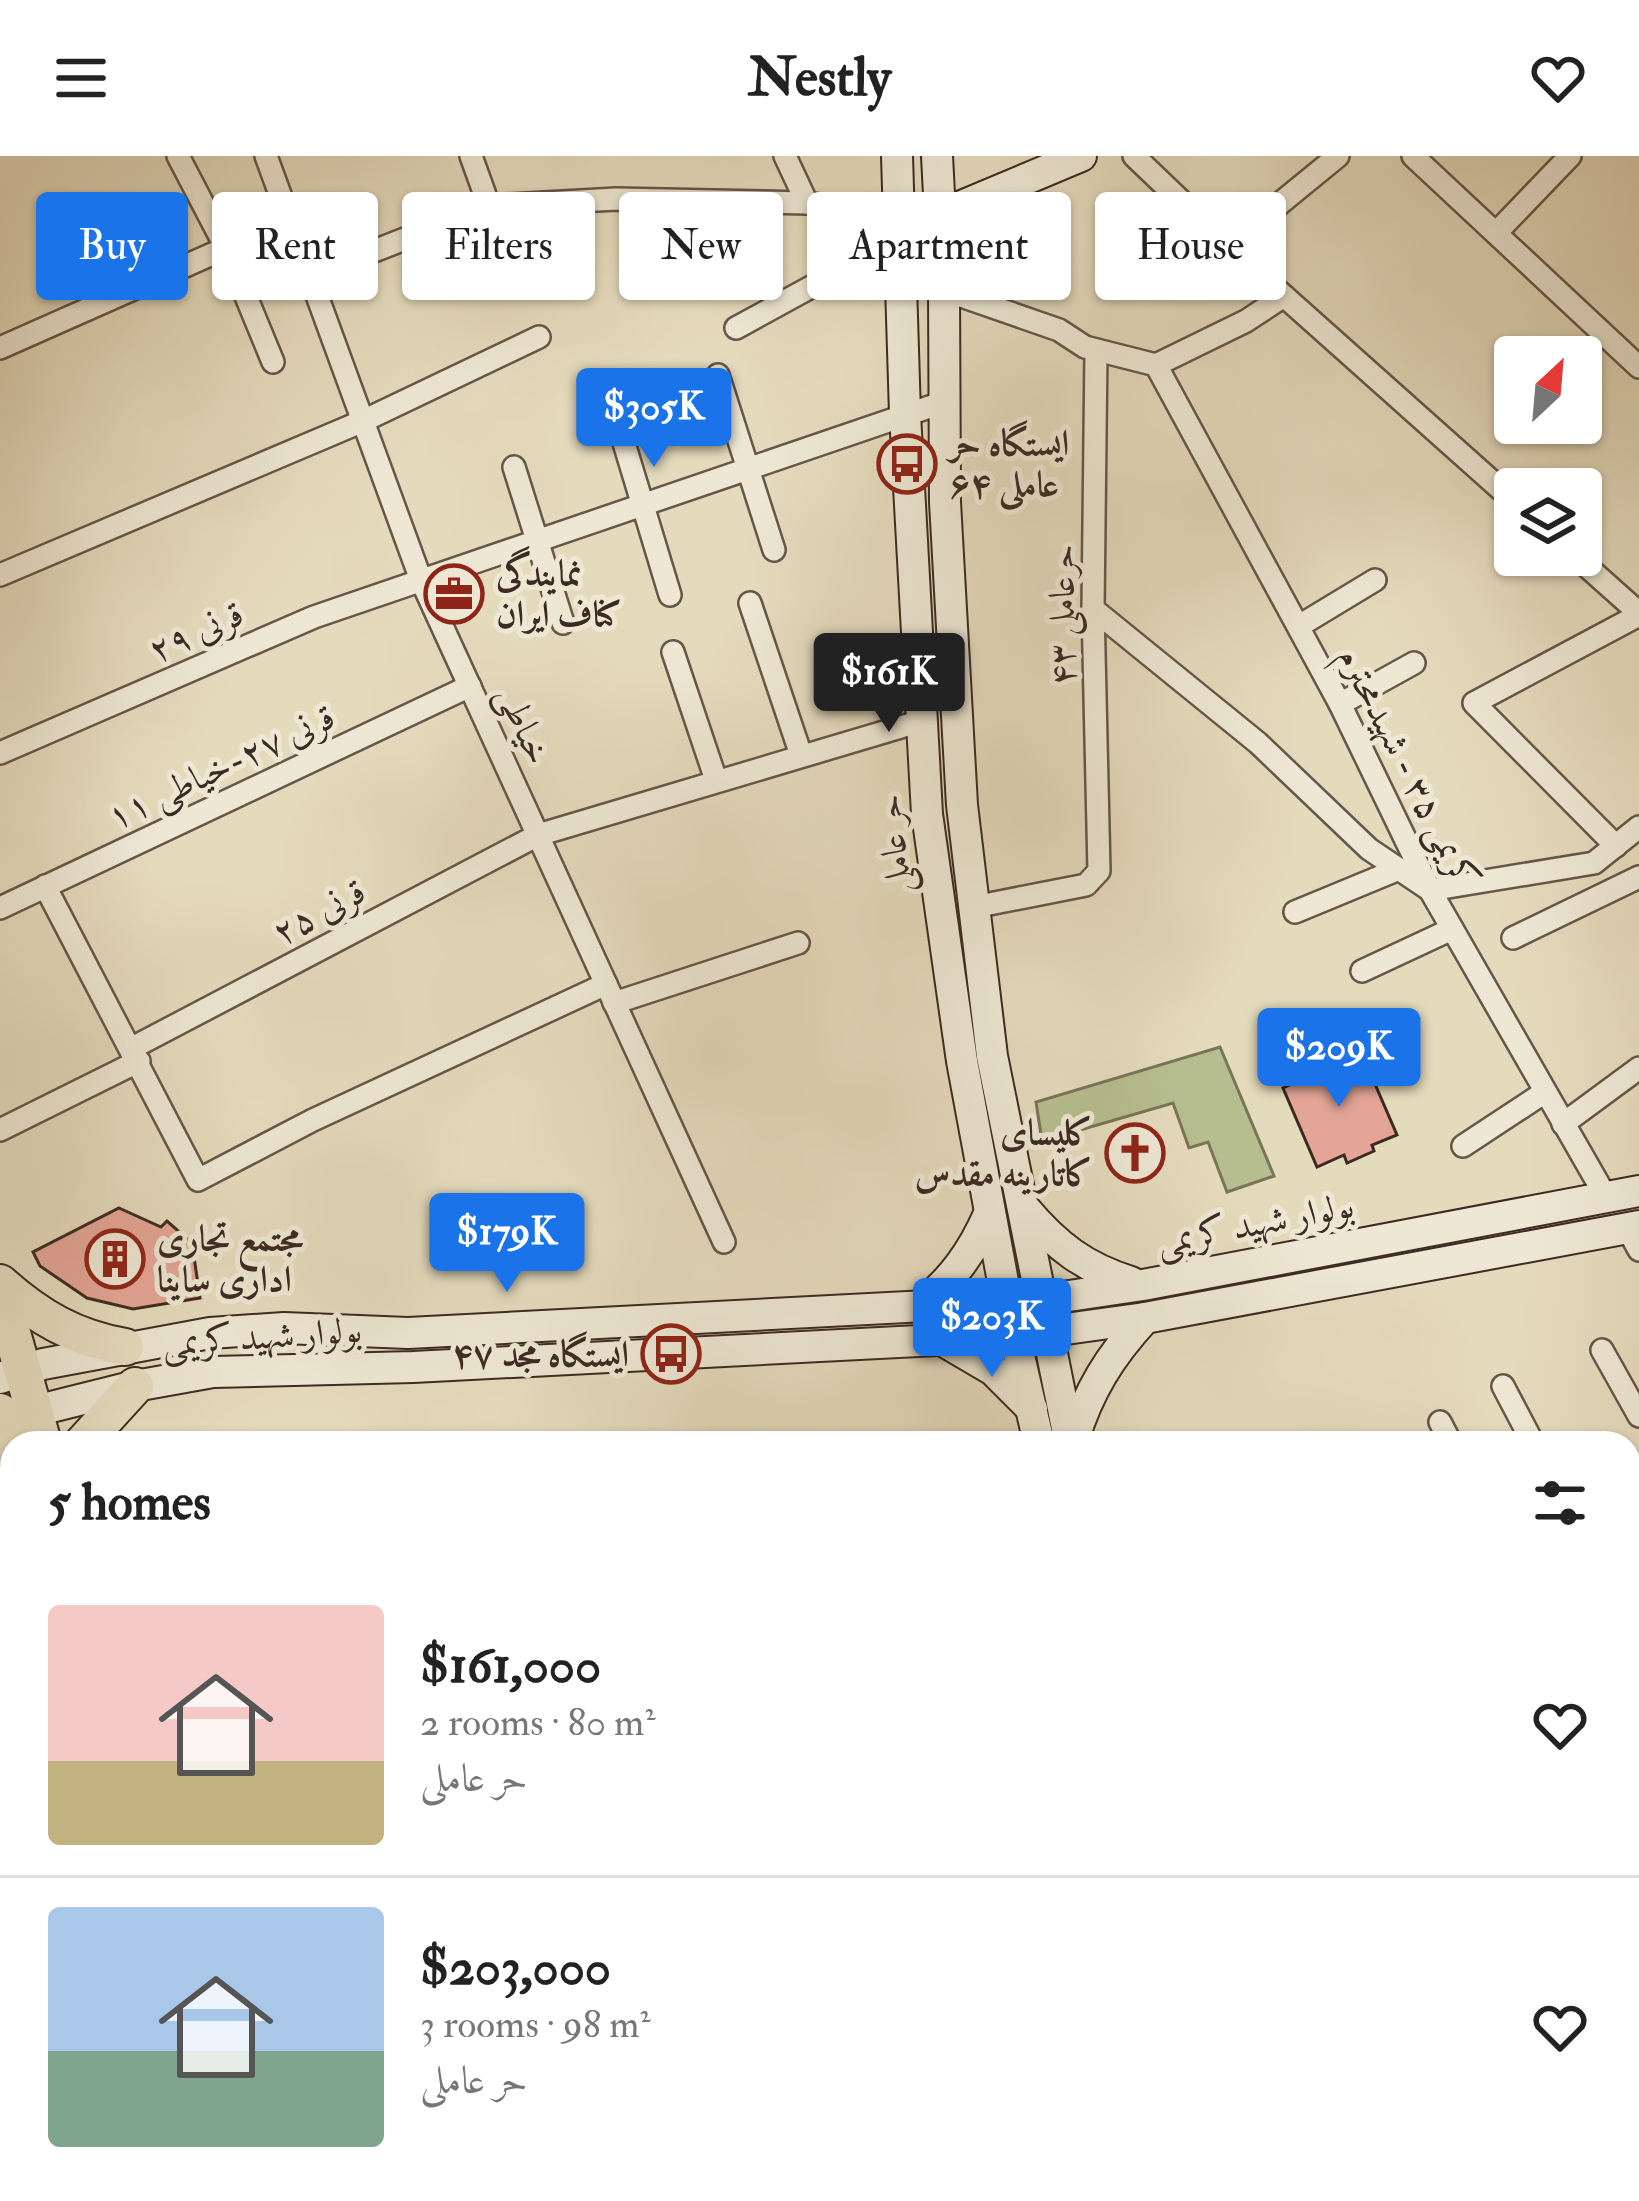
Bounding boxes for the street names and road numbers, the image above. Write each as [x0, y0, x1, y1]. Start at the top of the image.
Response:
street label: حرعاملی ۴۳ [1040, 544, 1088, 686]
street label: قرنی ۲۹ [142, 591, 250, 673]
street label: کریمی ۳۵ - شهیدمحترم [1320, 639, 1488, 900]
street label: خیاطی [485, 678, 561, 772]
street label: قرنی ۲۷-خیاطی ۱۱ [100, 695, 343, 841]
street label: حر عاملی [866, 792, 925, 896]
street label: قرنی ۲۵ [265, 869, 373, 955]
street label: بولوار شهید کریمی [1152, 1183, 1358, 1267]
street label: بولوار شهید کریمی [161, 1308, 364, 1368]

